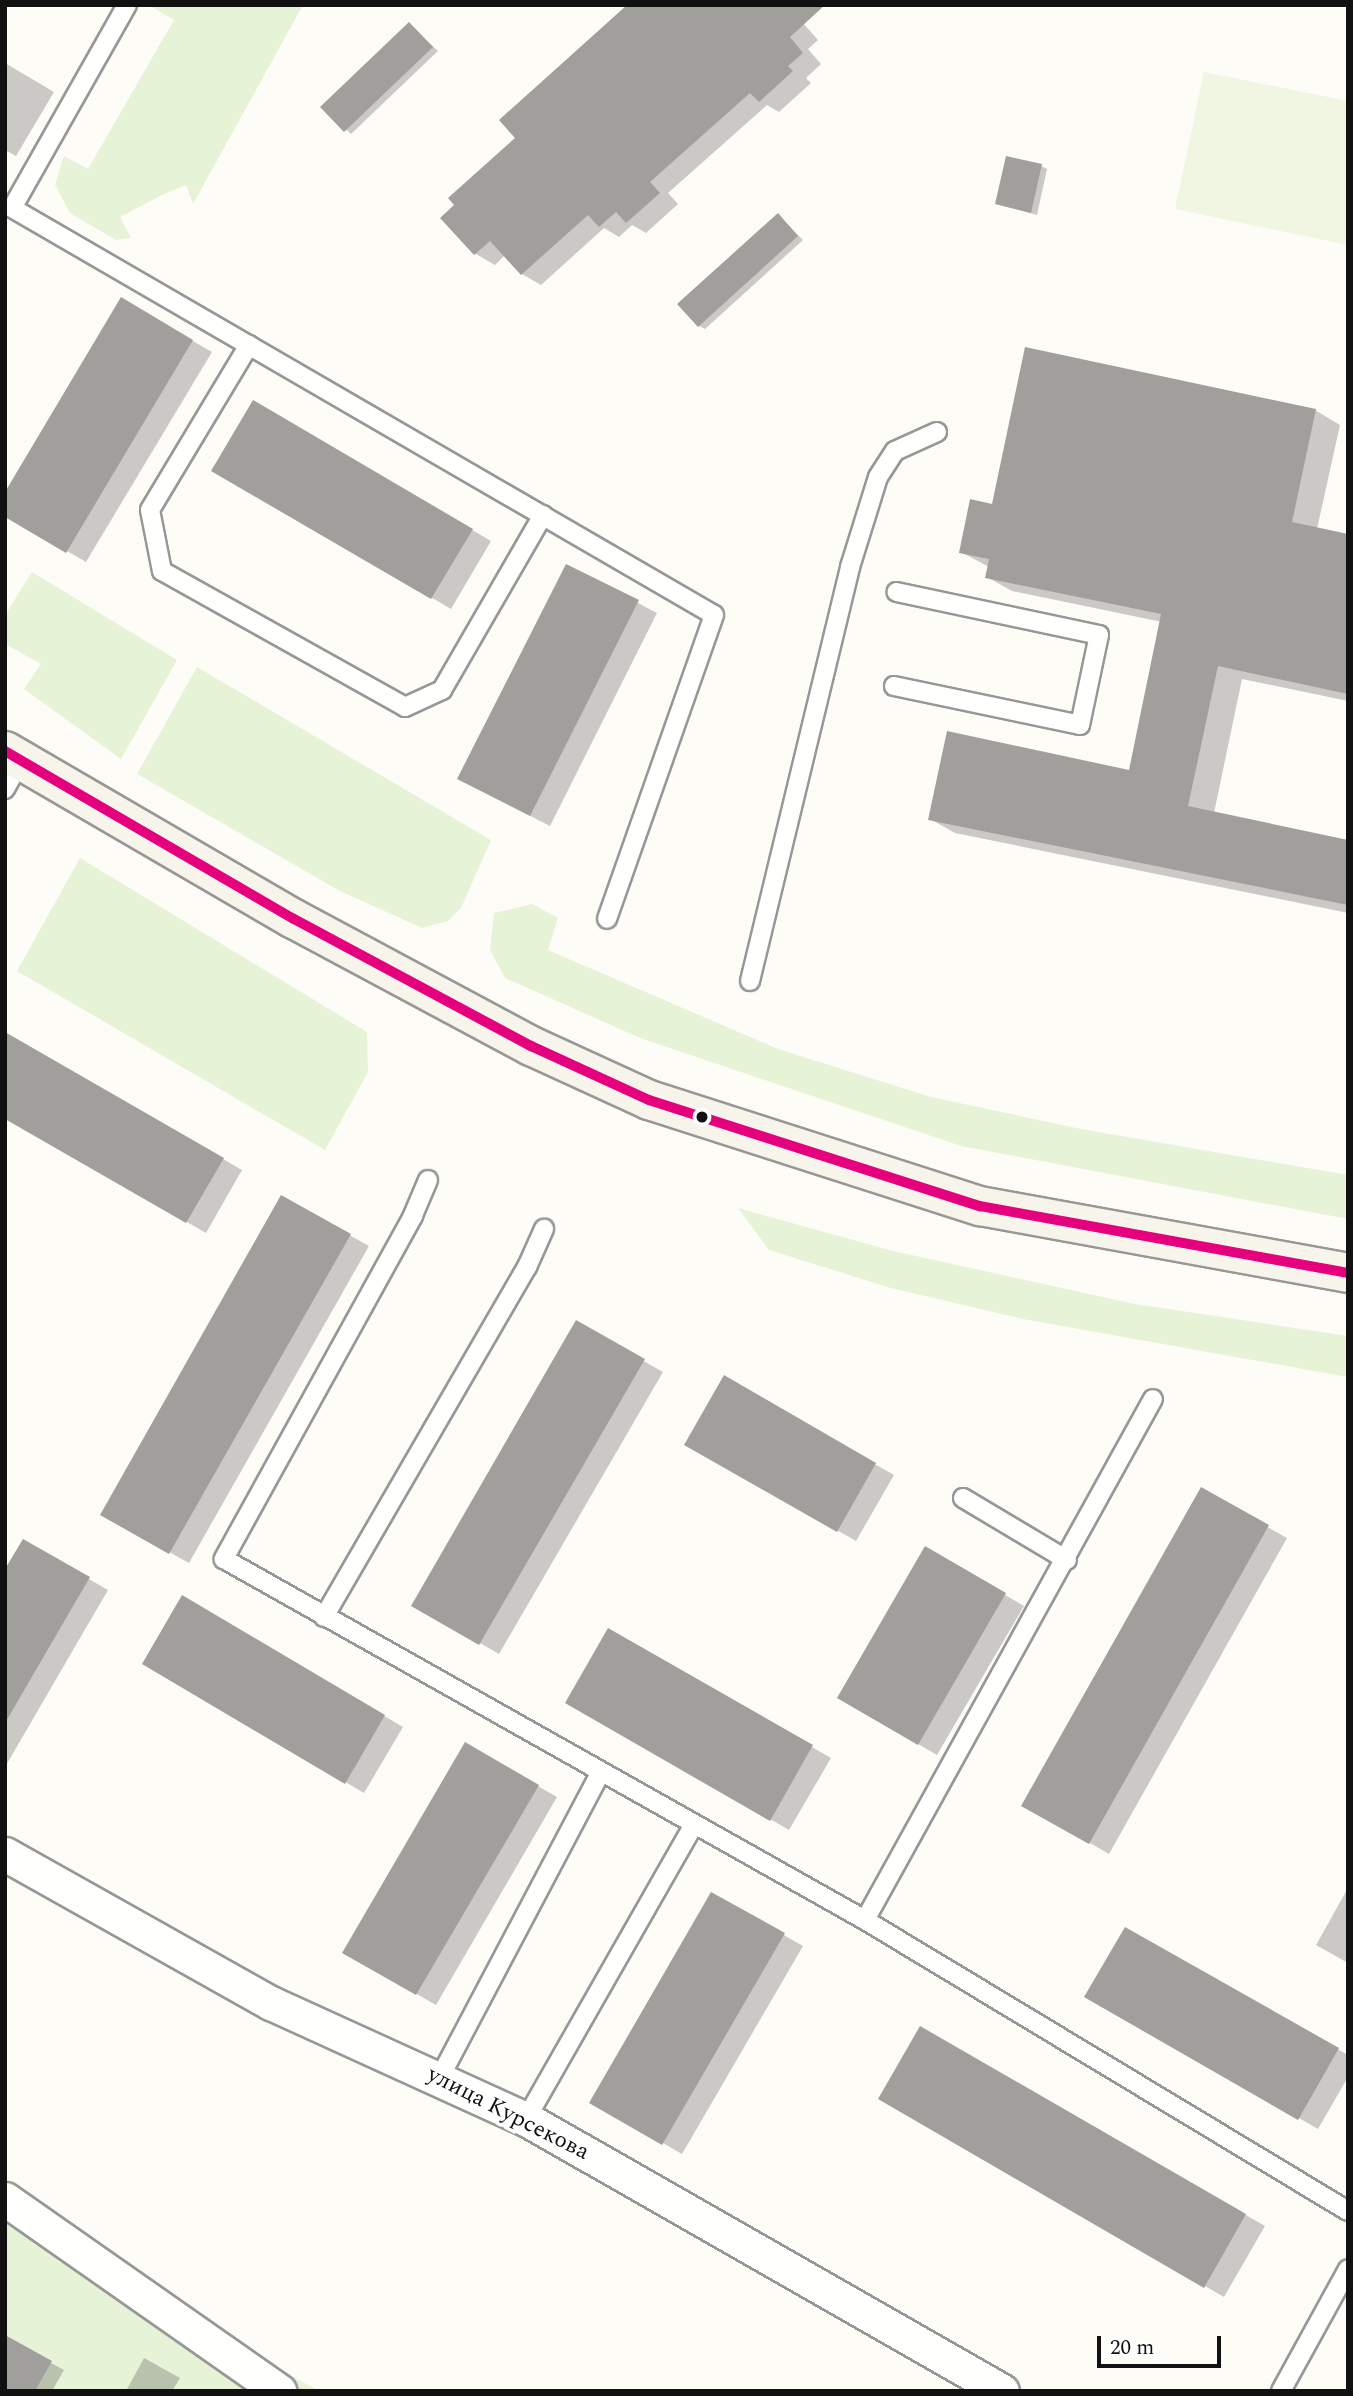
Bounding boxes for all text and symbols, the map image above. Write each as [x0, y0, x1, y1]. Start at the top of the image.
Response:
unlabelled marker [695, 1110, 709, 1124]
street label: улица Курсекова [422, 2061, 594, 2167]
scale bar [1101, 2322, 1225, 2366]
text: 20 m [1110, 2332, 1154, 2364]

